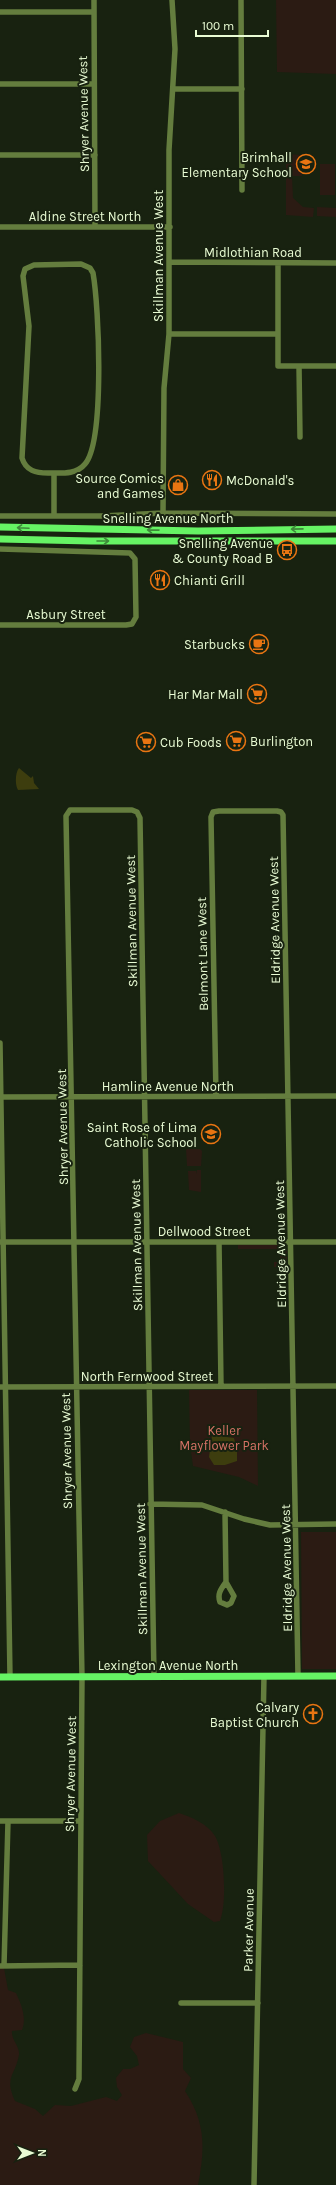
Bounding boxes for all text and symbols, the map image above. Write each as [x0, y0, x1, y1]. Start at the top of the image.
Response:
scale bar [196, 12, 268, 38]
text: 100 m [202, 19, 234, 33]
street label: Shryer Avenue West [75, 56, 92, 172]
place label: Brimhall Elementary School [182, 150, 292, 180]
school or university icon: Brimhall Elementary School [295, 153, 317, 175]
street label: Skillman Avenue West [151, 190, 166, 322]
street label: Aldine Street North [29, 209, 141, 224]
street label: Midlothian Road [204, 245, 302, 260]
restaurant icon: McDonald's [201, 469, 223, 491]
place label: Source Comics and Games [75, 471, 164, 501]
place label: McDonald's [226, 473, 295, 488]
shop icon: Source Comics and Games [167, 474, 189, 496]
street label: Snelling Avenue North [102, 511, 234, 526]
one-way arrow [17, 524, 30, 532]
one-way arrow [291, 525, 304, 533]
one-way arrow [147, 526, 160, 534]
place label: Snelling Avenue & County Road B [172, 536, 273, 566]
one-way arrow [96, 537, 109, 545]
bus stop icon: Snelling Avenue & County Road B [276, 539, 298, 561]
restaurant icon: Chianti Grill [149, 569, 171, 591]
place label: Chianti Grill [174, 573, 245, 588]
street label: Asbury Street [26, 607, 106, 622]
cafe icon: Starbucks [248, 633, 270, 655]
place label: Starbucks [184, 637, 245, 652]
supermarket icon: Har Mar Mall [246, 683, 268, 705]
place label: Har Mar Mall [168, 687, 243, 702]
supermarket icon: Burlington [225, 730, 247, 752]
supermarket icon: Cub Foods [135, 731, 157, 753]
place label: Burlington [250, 734, 313, 749]
place label: Cub Foods [160, 735, 222, 750]
street label: Skillman Avenue West [123, 855, 140, 987]
street label: Eldridge Avenue West [266, 856, 283, 984]
street label: Belmont Lane West [194, 897, 211, 1011]
street label: Shryer Avenue West [54, 1069, 71, 1185]
street label: Hamline Avenue North [102, 1079, 234, 1094]
place label: Saint Rose of Lima Catholic School [87, 1120, 197, 1150]
school or university icon: Saint Rose of Lima Catholic School [200, 1123, 222, 1145]
street label: Skillman Avenue West [128, 1179, 145, 1311]
street label: Eldridge Avenue West [272, 1180, 289, 1308]
street label: Dellwood Street [158, 1224, 250, 1239]
street label: North Fernwood Street [81, 1369, 213, 1384]
street label: Shryer Avenue West [58, 1393, 75, 1509]
park label: Keller Mayflower Park [179, 1423, 269, 1453]
street label: Skillman Avenue West [133, 1503, 150, 1635]
street label: Eldridge Avenue West [278, 1504, 295, 1632]
street label: Lexington Avenue North [98, 1658, 238, 1673]
place label: Calvary Baptist Church [210, 1700, 299, 1730]
church icon: Calvary Baptist Church [302, 1703, 324, 1725]
street label: Shryer Avenue West [62, 1716, 79, 1832]
street label: Parker Avenue [240, 1888, 257, 1972]
north arrow [12, 2133, 52, 2173]
text: N [35, 2149, 48, 2157]

